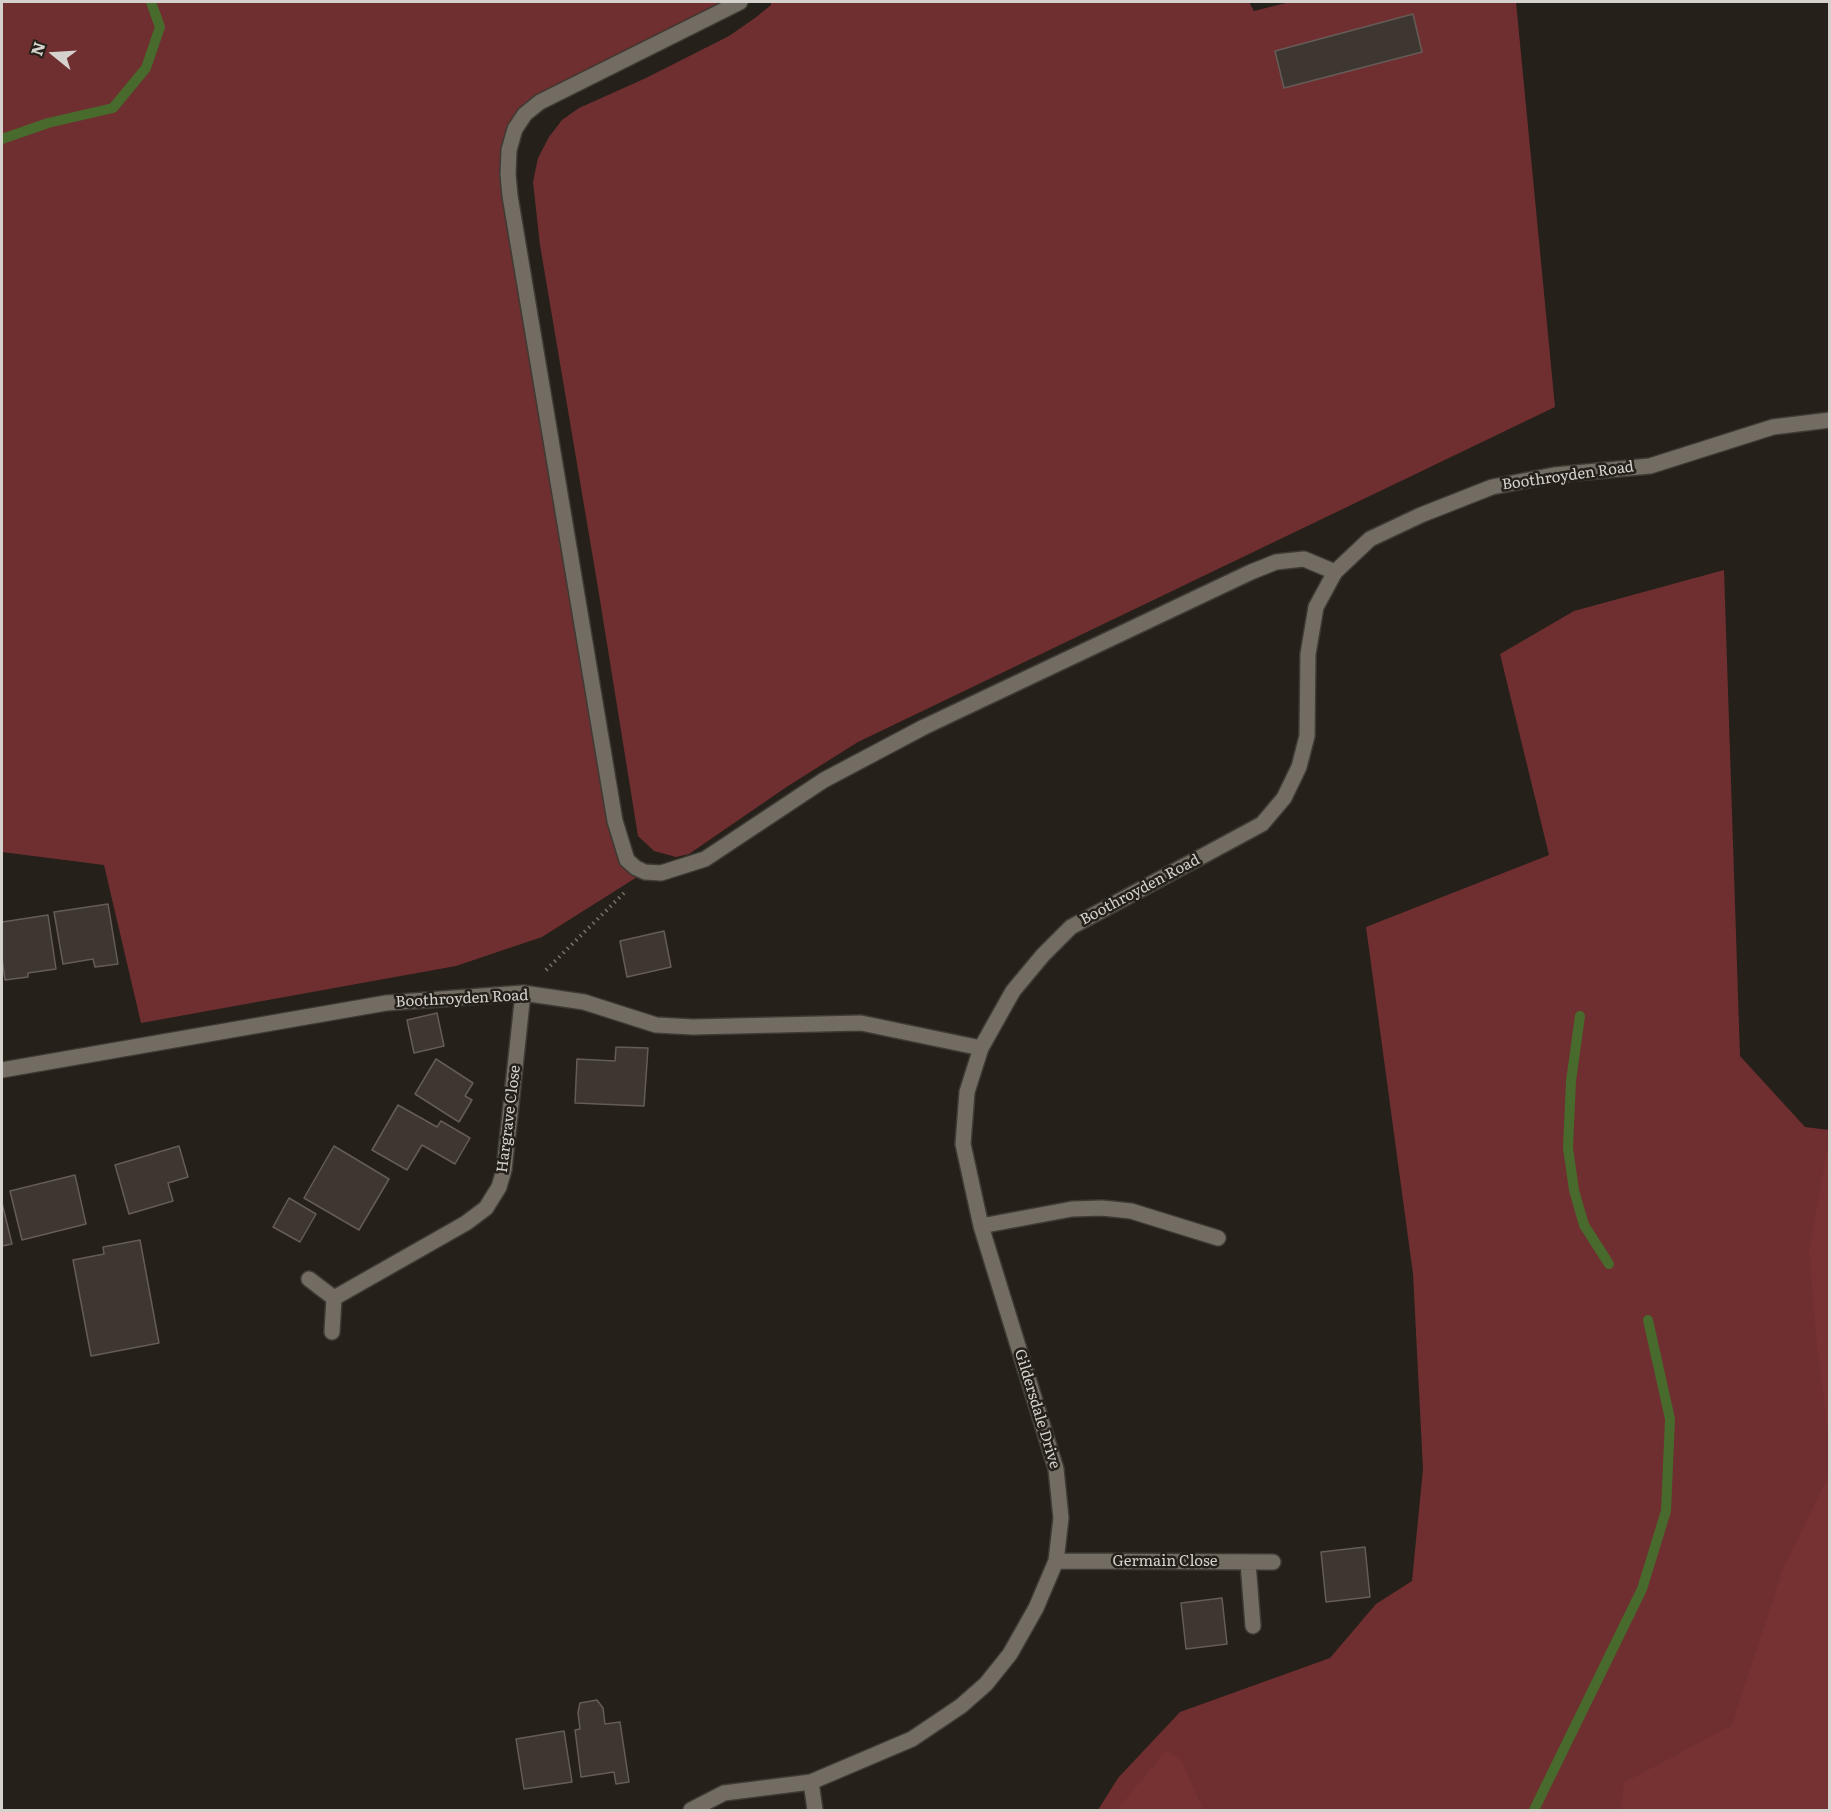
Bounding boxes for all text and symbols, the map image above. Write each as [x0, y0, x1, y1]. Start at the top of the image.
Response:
north arrow [24, 24, 84, 84]
text: N [23, 38, 50, 59]
street label: Boothroyden Road [1501, 458, 1635, 494]
street label: Boothroyden Road [1077, 851, 1203, 929]
street label: Boothroyden Road [395, 987, 529, 1011]
street label: Hargrave Close [493, 1064, 525, 1174]
street label: Gildersdale Drive [1010, 1347, 1064, 1471]
street label: Germain Close [1113, 1553, 1217, 1571]

